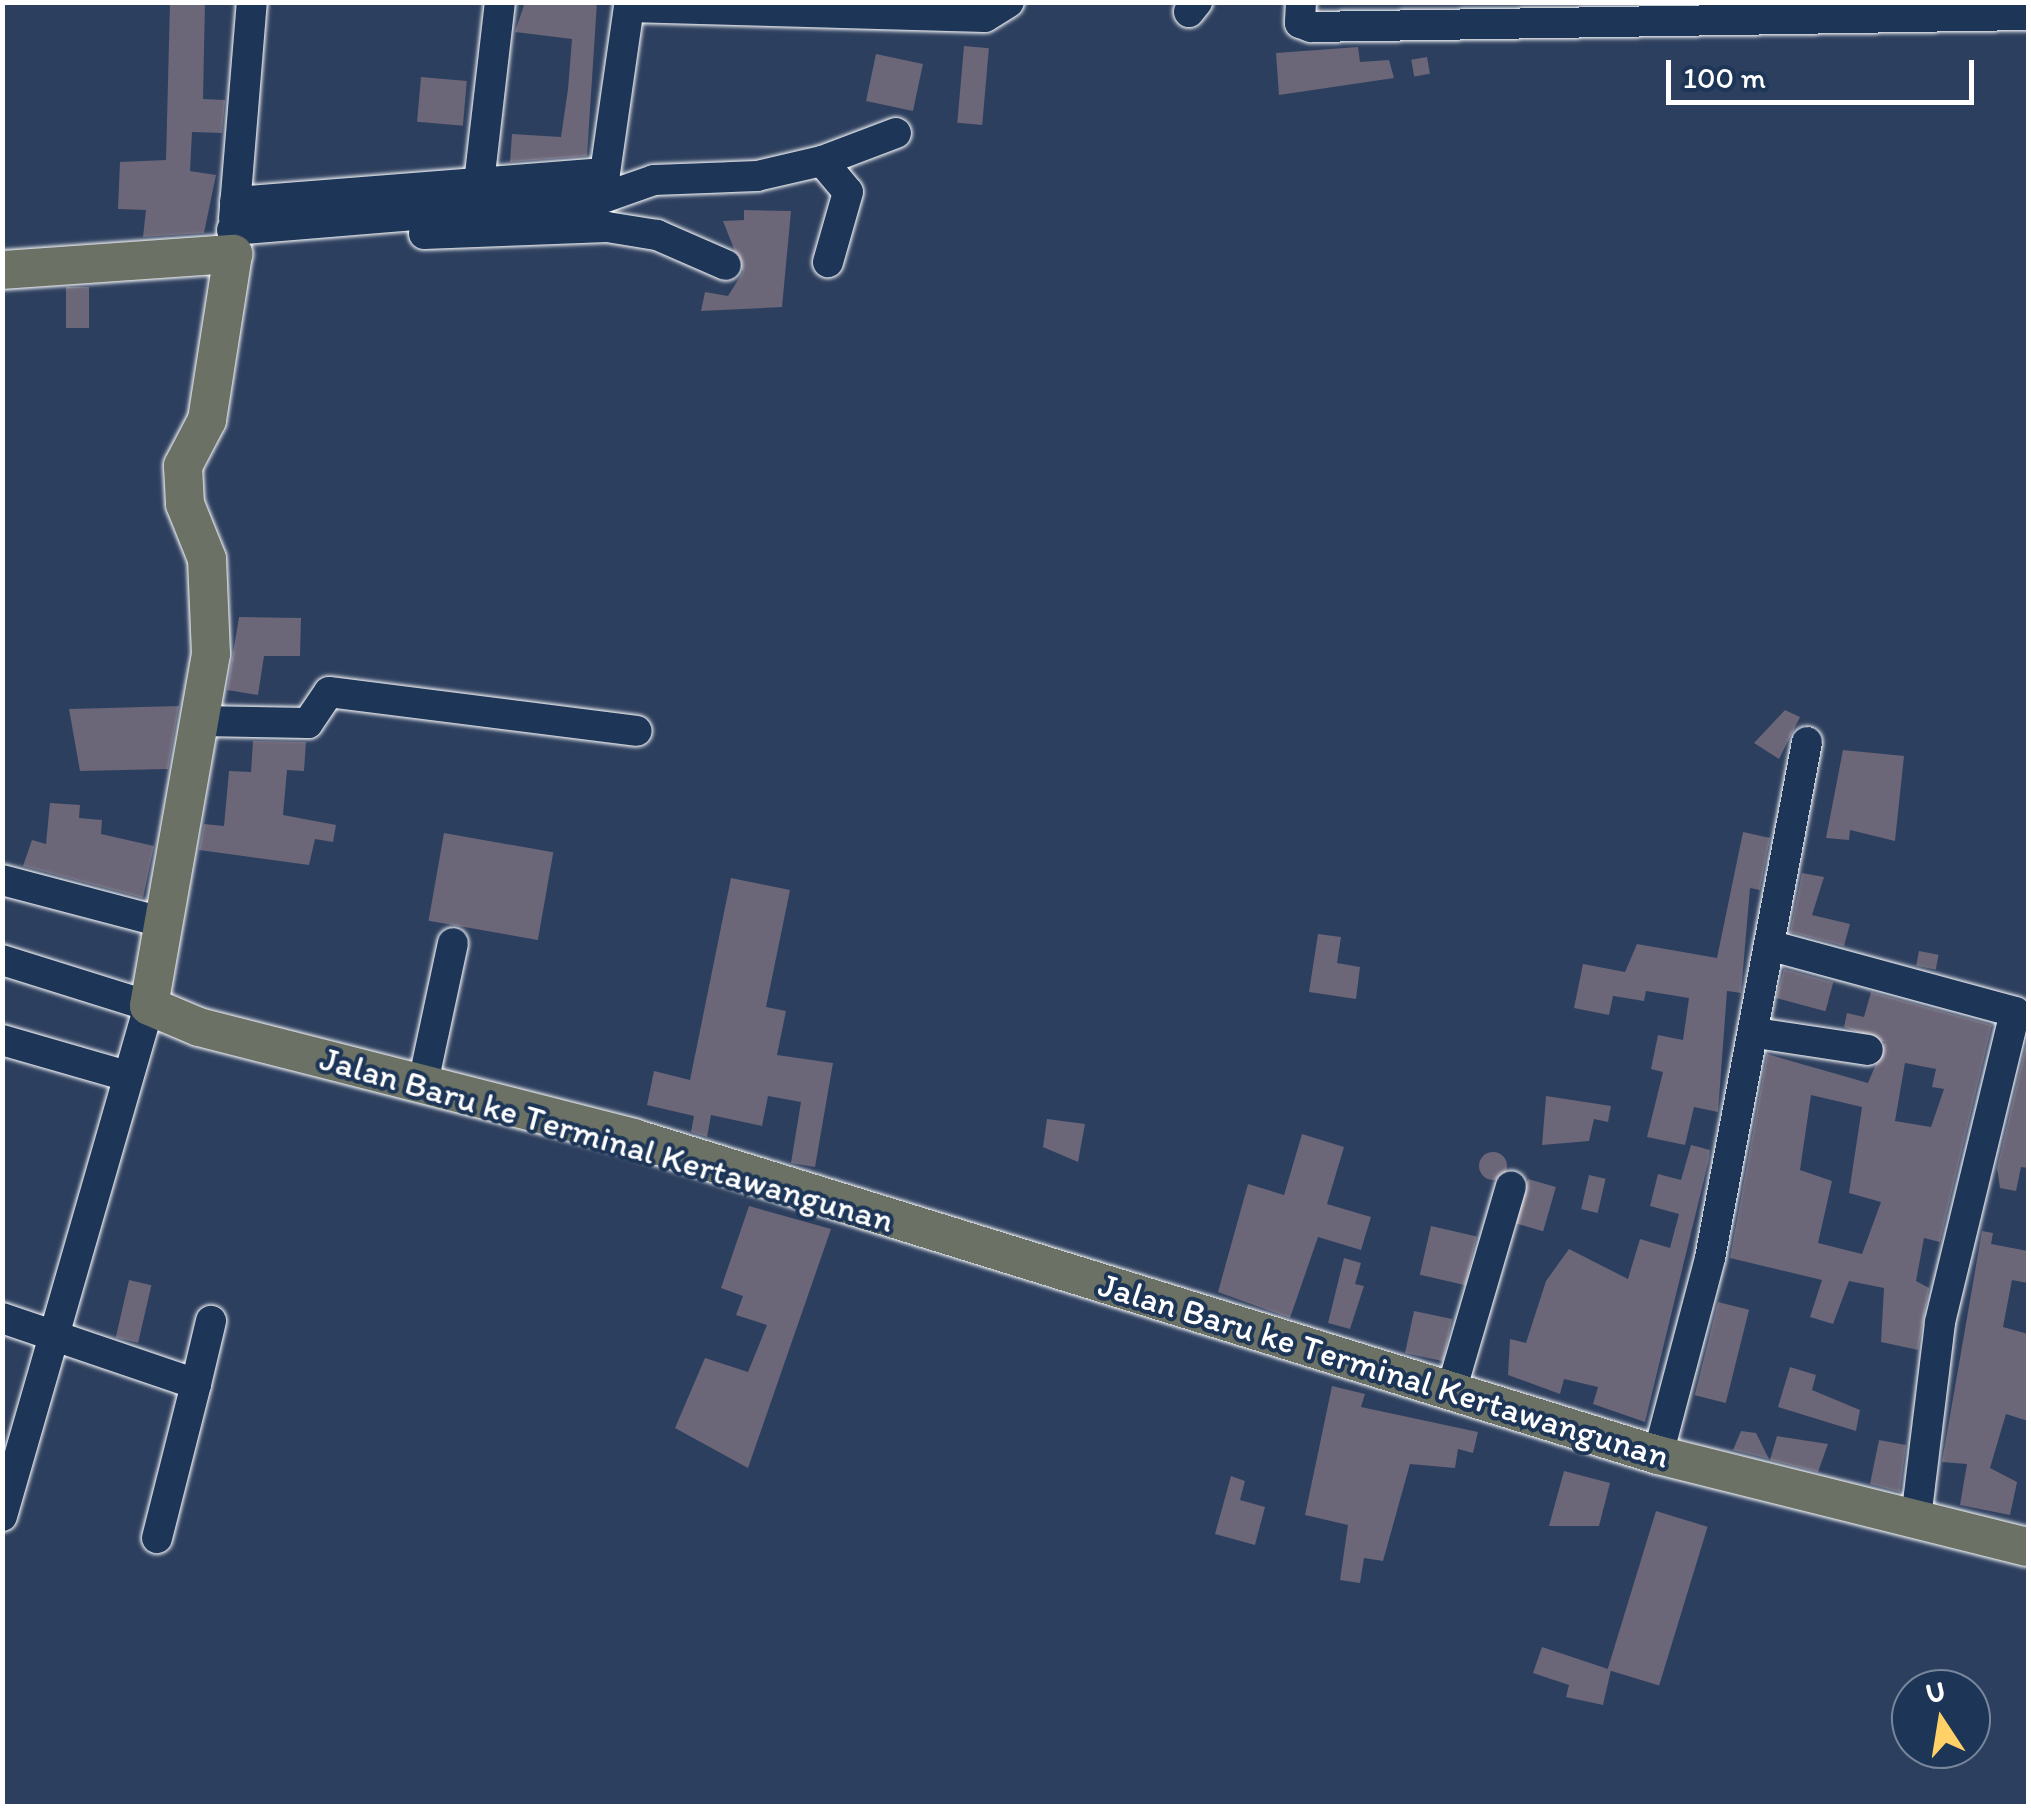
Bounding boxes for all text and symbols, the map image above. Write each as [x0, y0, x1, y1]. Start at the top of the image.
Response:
scale bar [1671, 40, 1978, 102]
text: 100 m [1683, 59, 1766, 96]
street label: Jalan Baru ke Terminal Kertawangunan [317, 1037, 897, 1241]
street label: Jalan Baru ke Terminal Kertawangunan [1095, 1264, 1673, 1476]
north arrow [1891, 1669, 1991, 1769]
text: U [1923, 1673, 1948, 1710]

